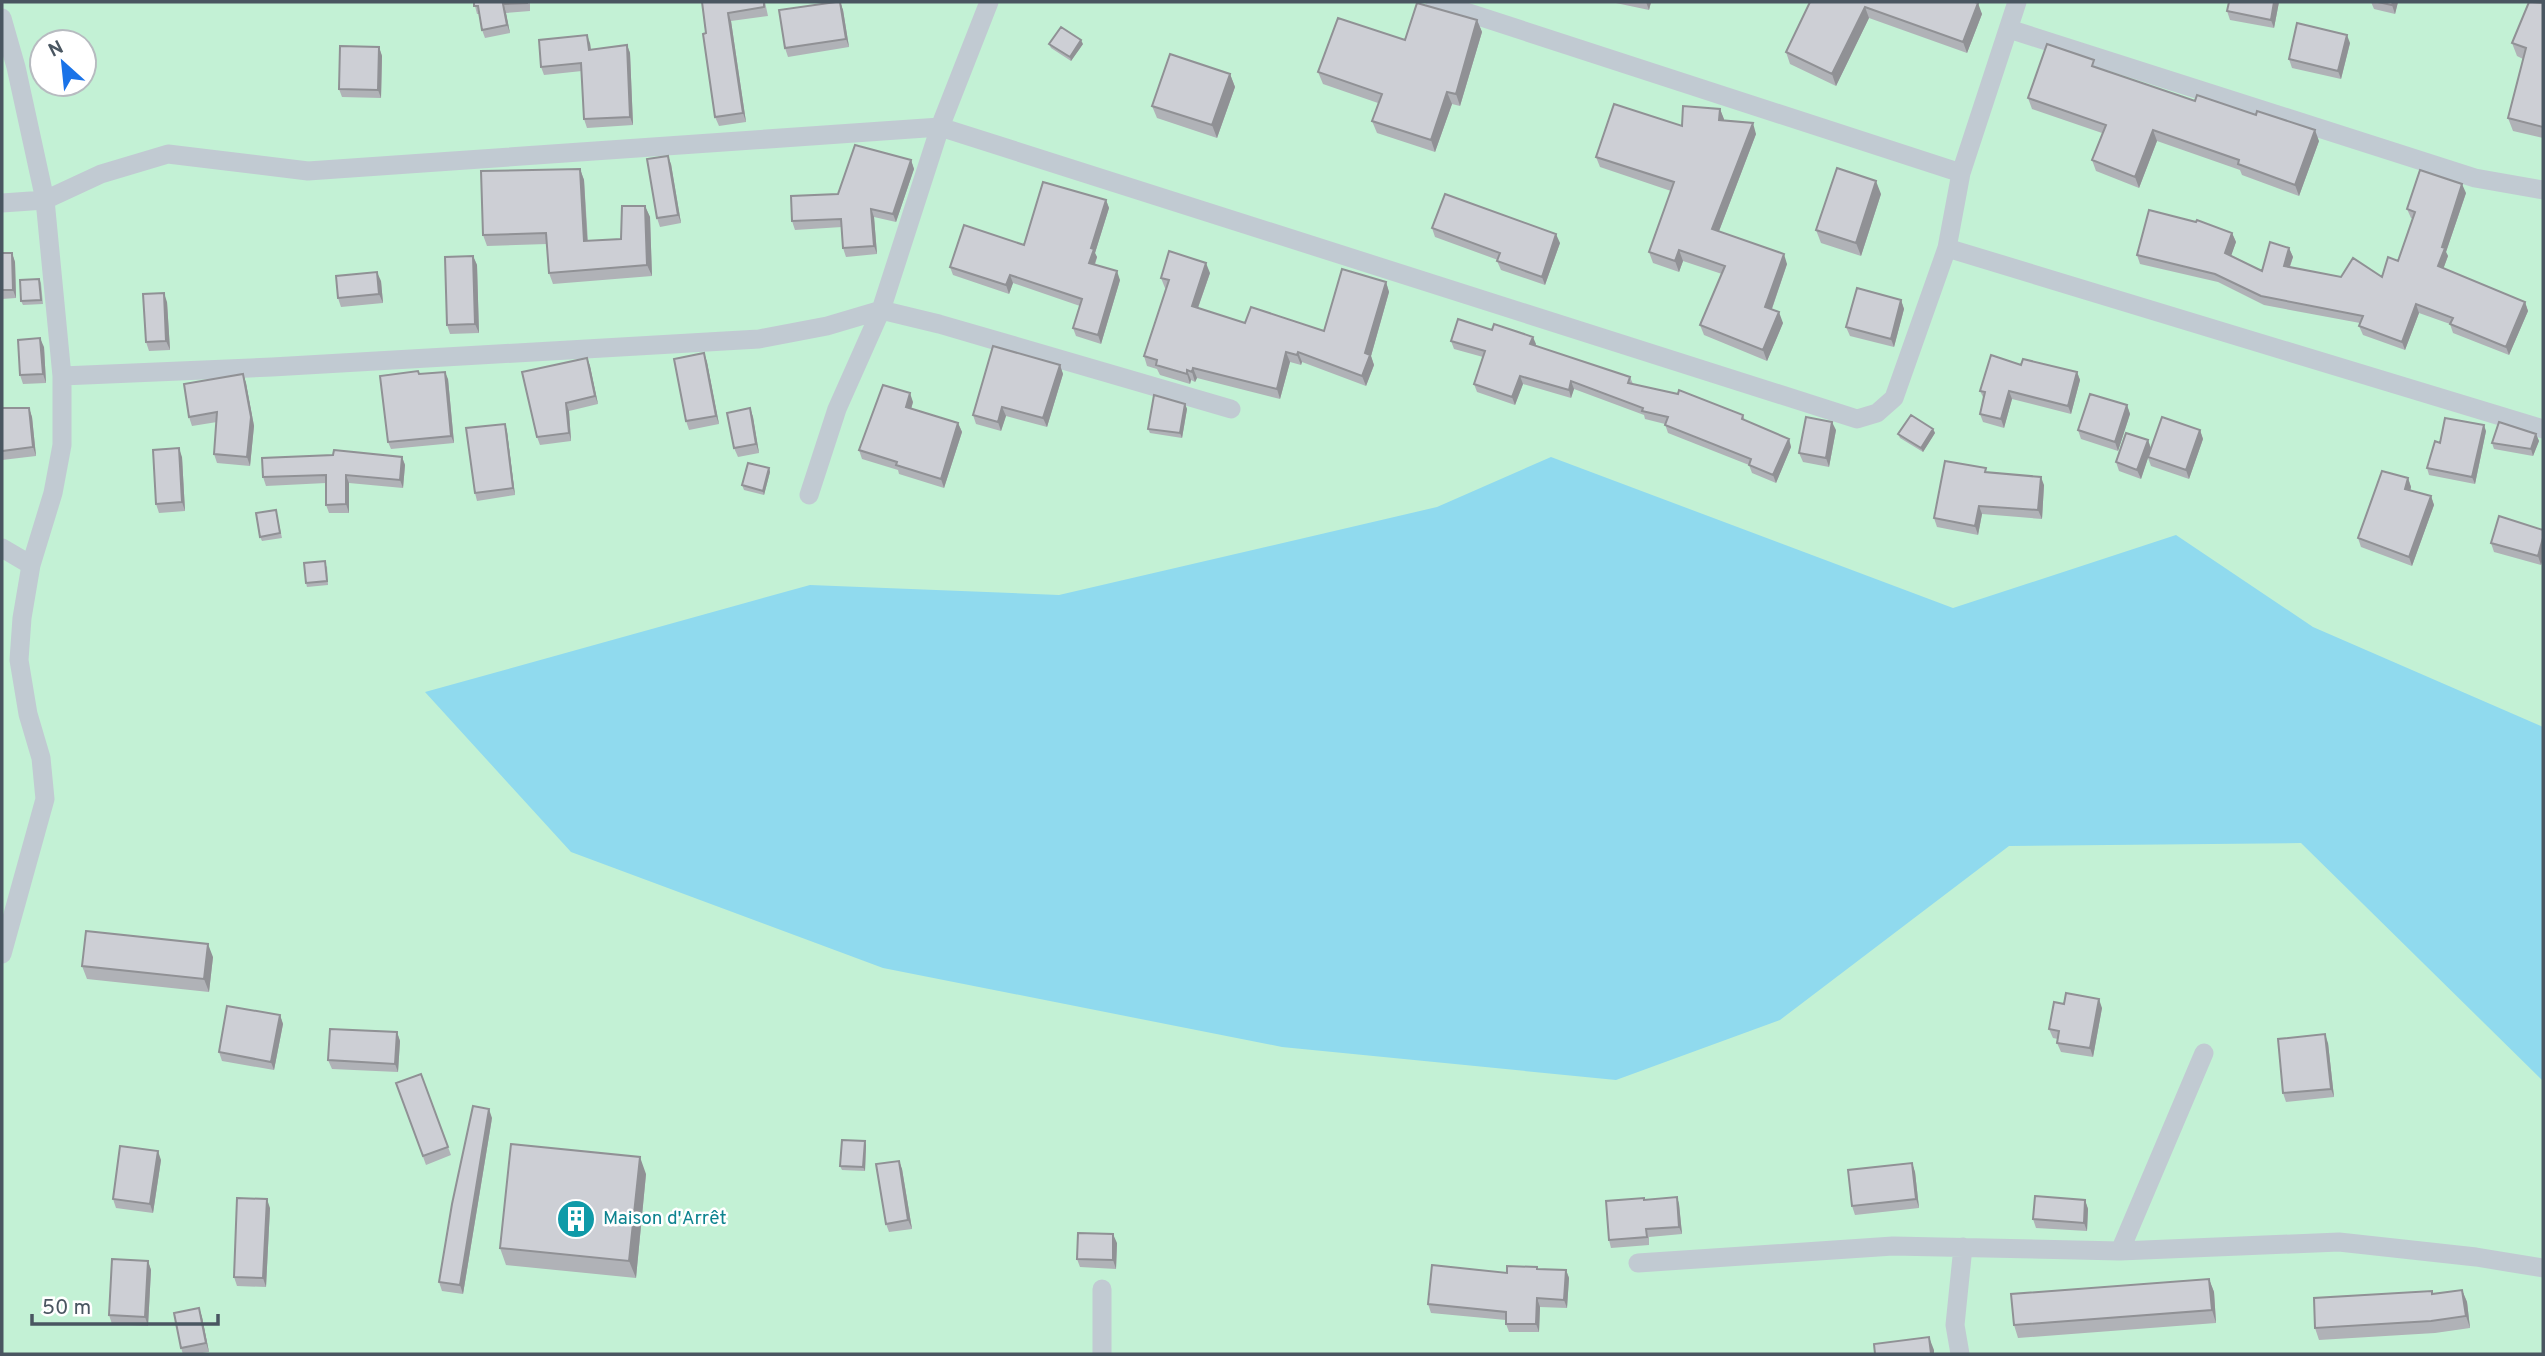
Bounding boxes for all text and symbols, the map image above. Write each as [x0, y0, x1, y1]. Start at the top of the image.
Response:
north arrow [28, 28, 98, 98]
text: N [45, 36, 68, 63]
building icon: Maison d'Arrêt [555, 1198, 597, 1240]
place label: Maison d'Arrêt [603, 1207, 727, 1231]
scale bar [32, 1282, 217, 1326]
text: 50 m [42, 1295, 91, 1322]

